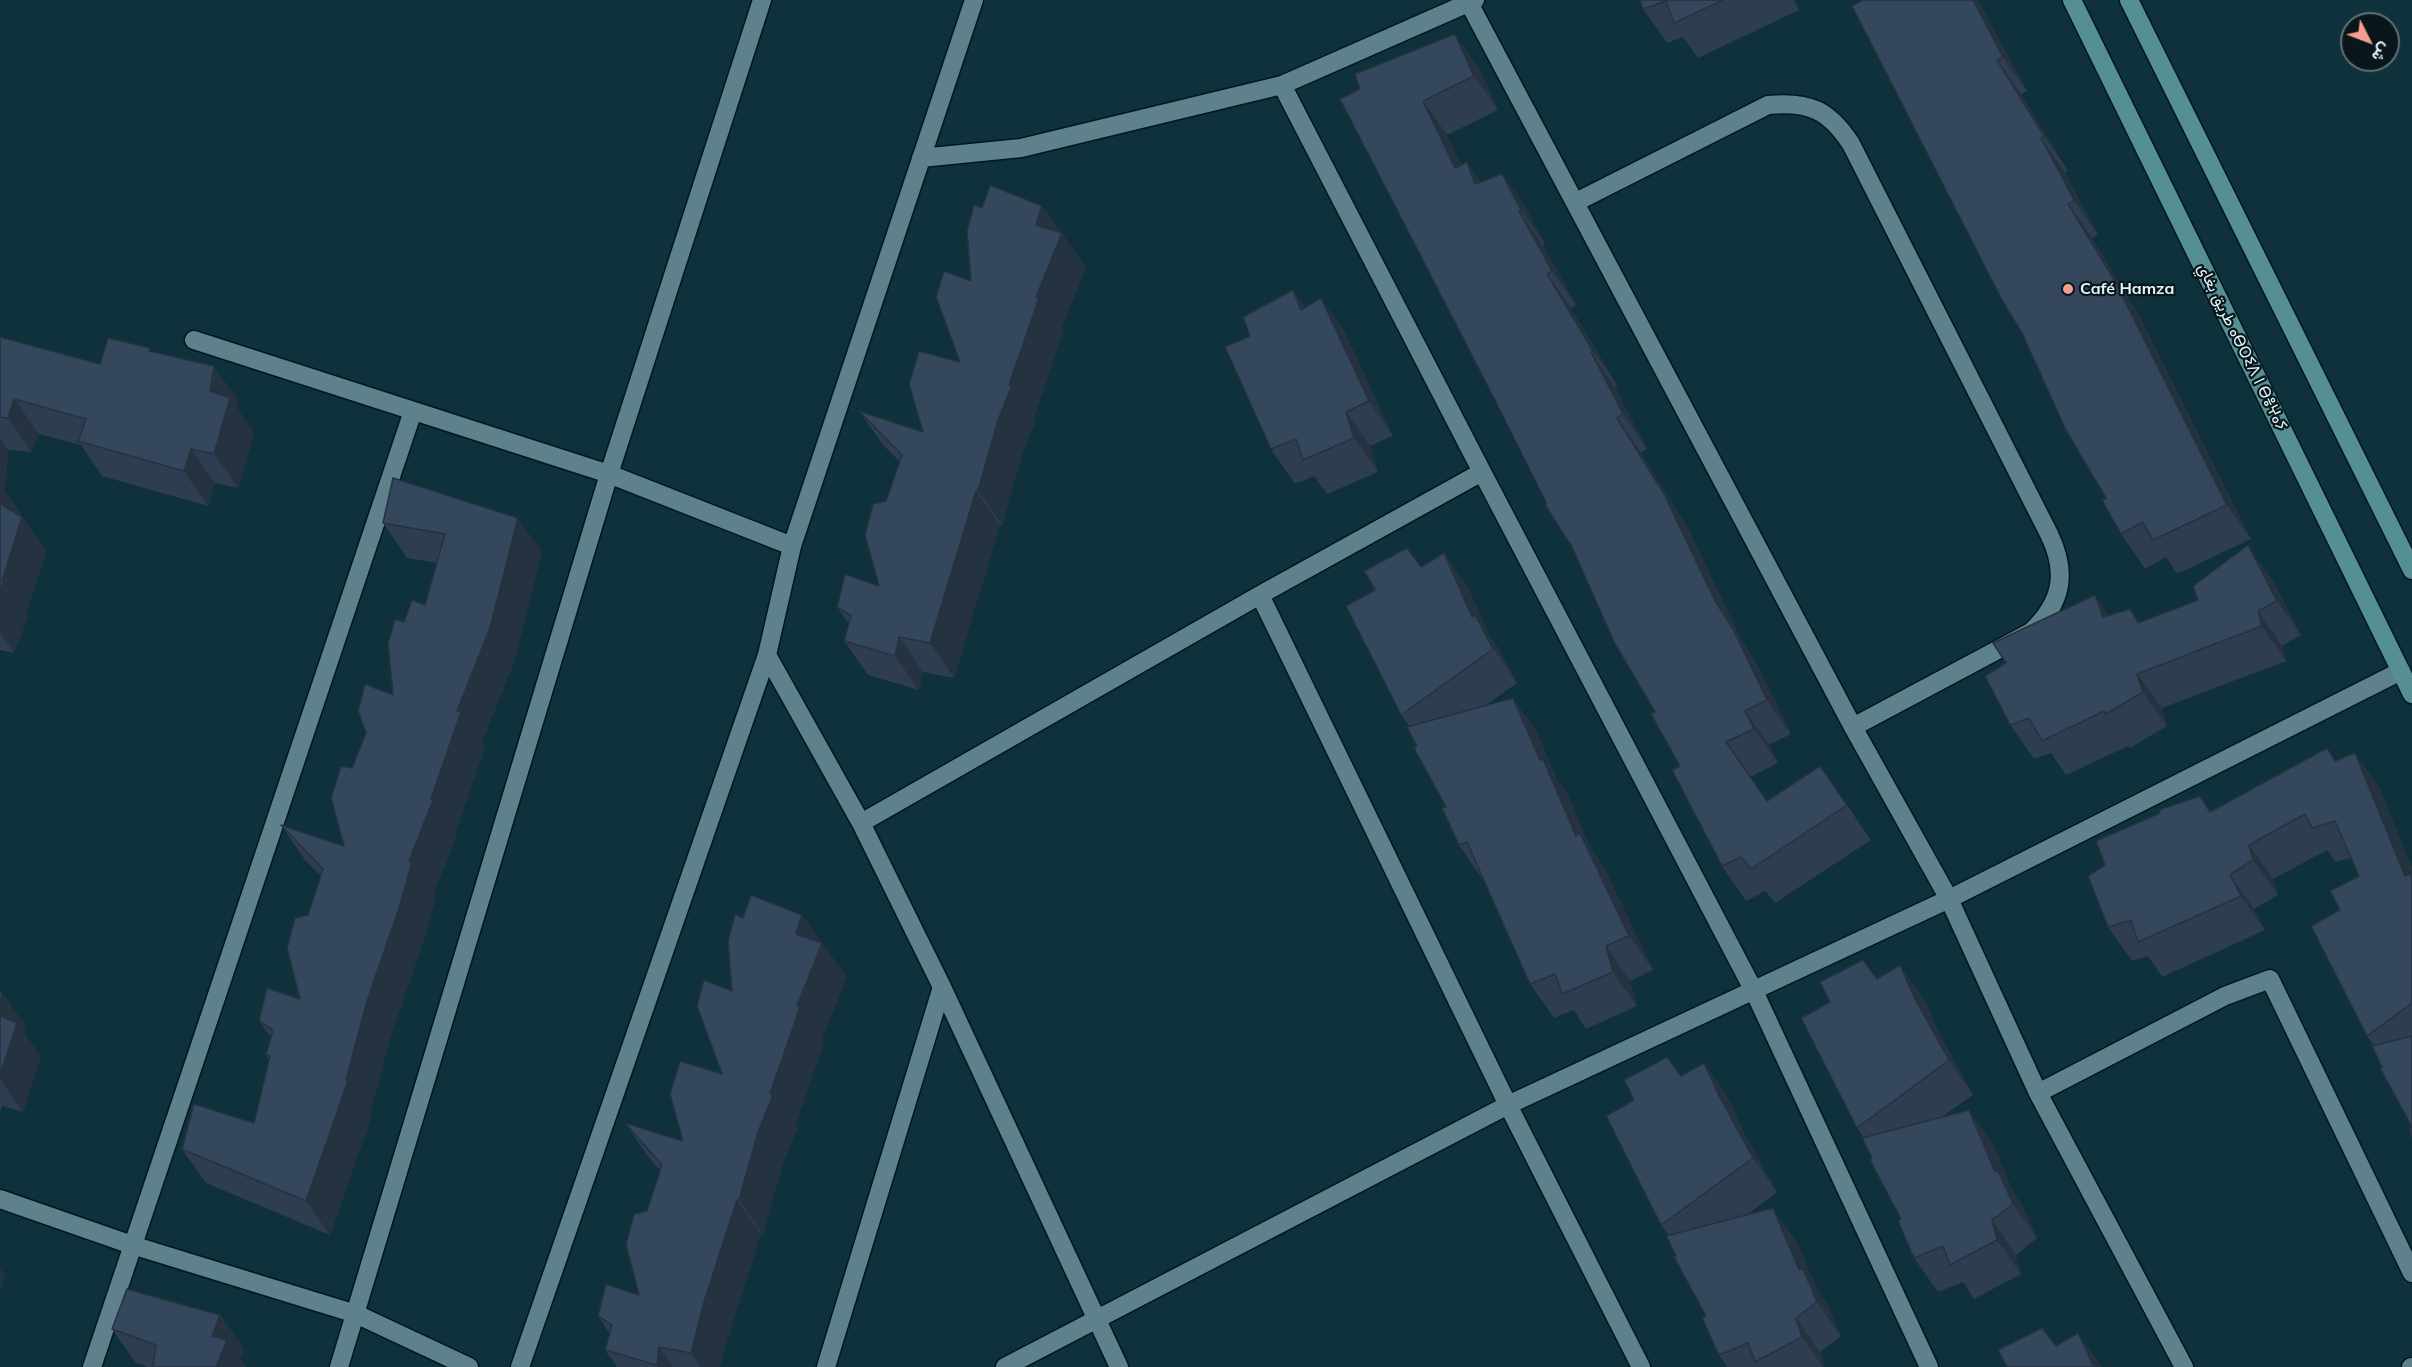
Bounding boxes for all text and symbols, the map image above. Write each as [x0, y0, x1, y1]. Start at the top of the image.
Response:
north arrow [2340, 12, 2400, 72]
text: ش [2368, 39, 2396, 67]
street label: طريق بغاي ⴰⴱⵔⵉⴷ ⵏ ⴱⴻⵖⴰⵢ [2193, 260, 2291, 434]
place label: Café Hamza [2080, 279, 2174, 299]
marker: Café Hamza [2061, 282, 2075, 296]

